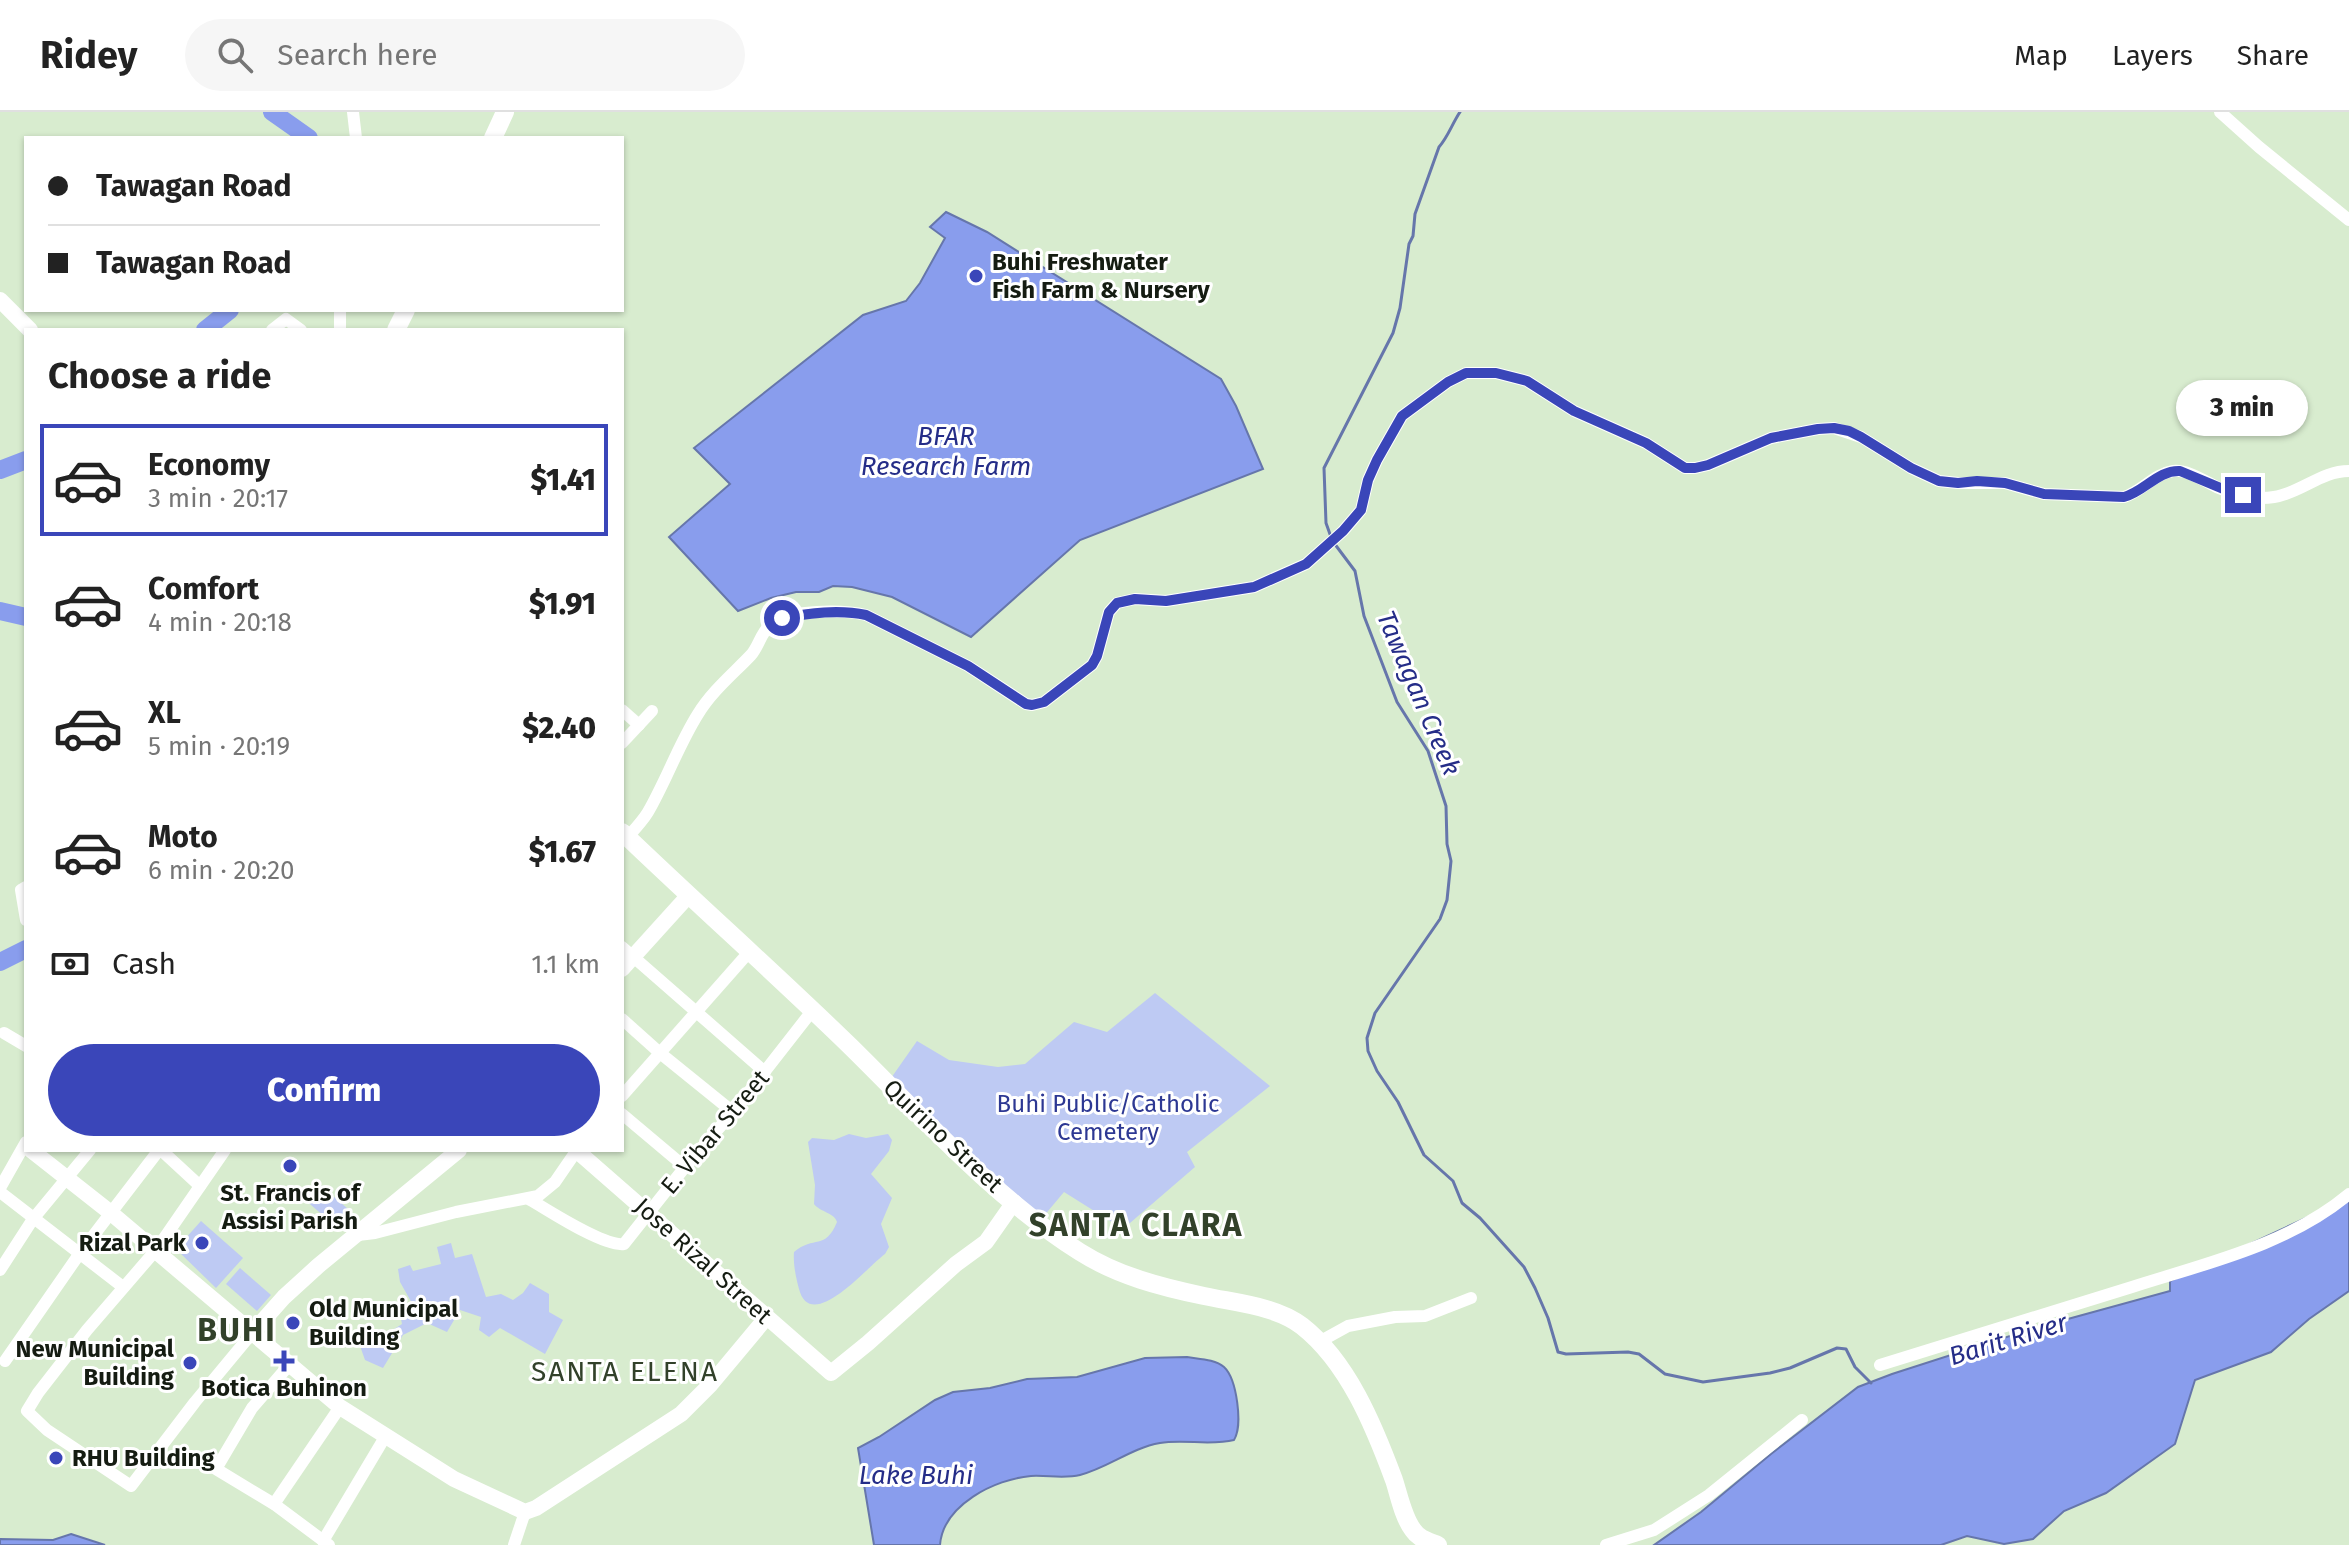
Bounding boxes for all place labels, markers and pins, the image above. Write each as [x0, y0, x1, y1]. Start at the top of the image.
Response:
place label: Buhi Freshwater Fish Farm & Nursery [992, 248, 1210, 304]
marker: Buhi Freshwater Fish Farm & Nursery [967, 267, 985, 285]
marker: St. Francis of Assisi Parish [281, 1157, 299, 1175]
place label: St. Francis of Assisi Parish [220, 1179, 362, 1235]
place label: Rizal Park [79, 1229, 187, 1257]
marker: Rizal Park [193, 1234, 211, 1252]
place label: Old Municipal Building [309, 1295, 459, 1351]
marker: Old Municipal Building [284, 1314, 302, 1332]
place label: New Municipal Building [16, 1335, 175, 1391]
marker: Botica Buhinon [275, 1352, 293, 1370]
marker: New Municipal Building [181, 1354, 199, 1372]
place label: Botica Buhinon [201, 1374, 367, 1402]
place label: RHU Building [72, 1444, 215, 1472]
marker: RHU Building [47, 1449, 65, 1467]

